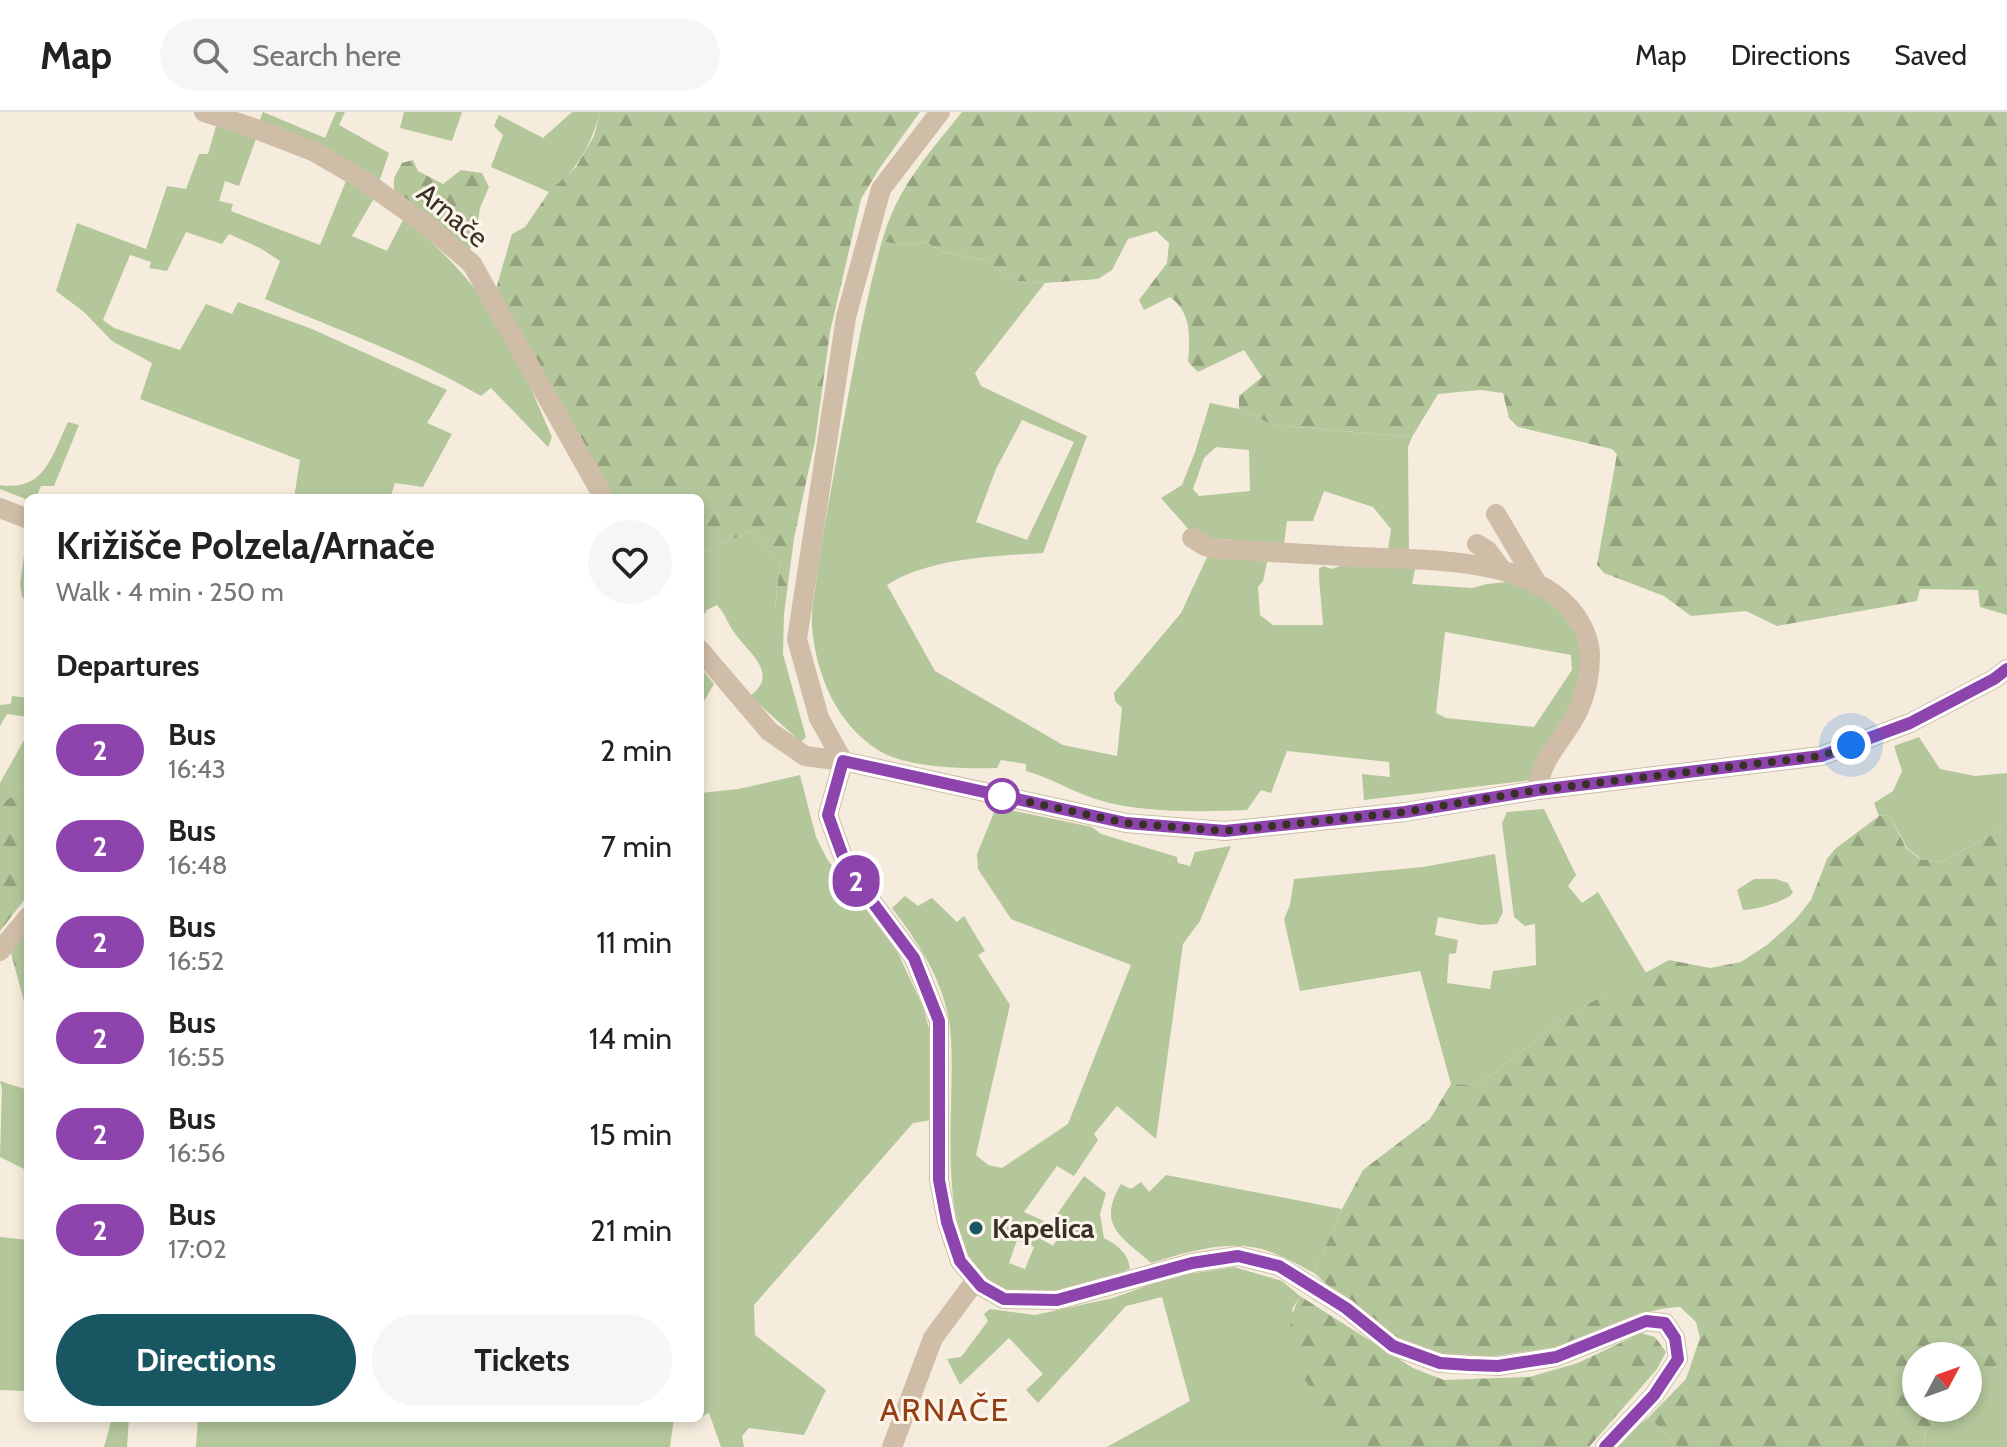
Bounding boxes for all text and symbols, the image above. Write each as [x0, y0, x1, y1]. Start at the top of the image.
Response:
search box [160, 19, 720, 91]
text: Map [40, 32, 112, 79]
icon: search [188, 33, 232, 77]
text: Search here [252, 37, 401, 74]
text: Map [1635, 38, 1687, 72]
text: Directions [1731, 38, 1850, 72]
text: Saved [1894, 38, 1967, 72]
street label: Arnače [411, 176, 495, 254]
button: heart [588, 520, 672, 604]
text: Križišče Polzela/Arnače [56, 522, 435, 569]
text: Walk · 4 min · 250 m [56, 576, 284, 608]
text: Departures [56, 647, 200, 684]
text: Bus [168, 716, 216, 753]
your location [1831, 725, 1871, 765]
text: 2 min [600, 732, 672, 769]
text: 2 [93, 733, 107, 767]
text: 16:43 [168, 753, 226, 785]
unlabelled marker [985, 779, 1019, 813]
text: Bus [168, 812, 216, 849]
text: 7 min [601, 828, 672, 865]
text: 2 [93, 829, 107, 863]
text: 16:48 [168, 849, 227, 881]
line badge: 2 [830, 855, 882, 907]
text: 2 [849, 864, 863, 898]
text: Bus [168, 908, 216, 945]
text: 11 min [596, 924, 672, 961]
text: 2 [93, 925, 107, 959]
text: 16:52 [168, 945, 224, 977]
text: Bus [168, 1004, 216, 1041]
text: 14 min [589, 1020, 672, 1057]
text: 2 [93, 1021, 107, 1055]
text: 16:55 [168, 1041, 225, 1073]
text: Bus [168, 1100, 216, 1137]
text: 15 min [590, 1116, 672, 1153]
text: 2 [93, 1117, 107, 1151]
text: 16:56 [168, 1137, 226, 1169]
text: Bus [168, 1196, 216, 1233]
place label: Kapelica [992, 1211, 1095, 1245]
text: 21 min [590, 1212, 672, 1249]
text: 2 [93, 1213, 107, 1247]
marker: Kapelica [967, 1219, 985, 1237]
text: 17:02 [168, 1233, 227, 1265]
button: Directions [56, 1314, 356, 1406]
button: Tickets [372, 1314, 672, 1406]
north arrow [1902, 1342, 1982, 1422]
map controls [1902, 1342, 1982, 1422]
district label: ARNAČE [880, 1390, 1010, 1429]

